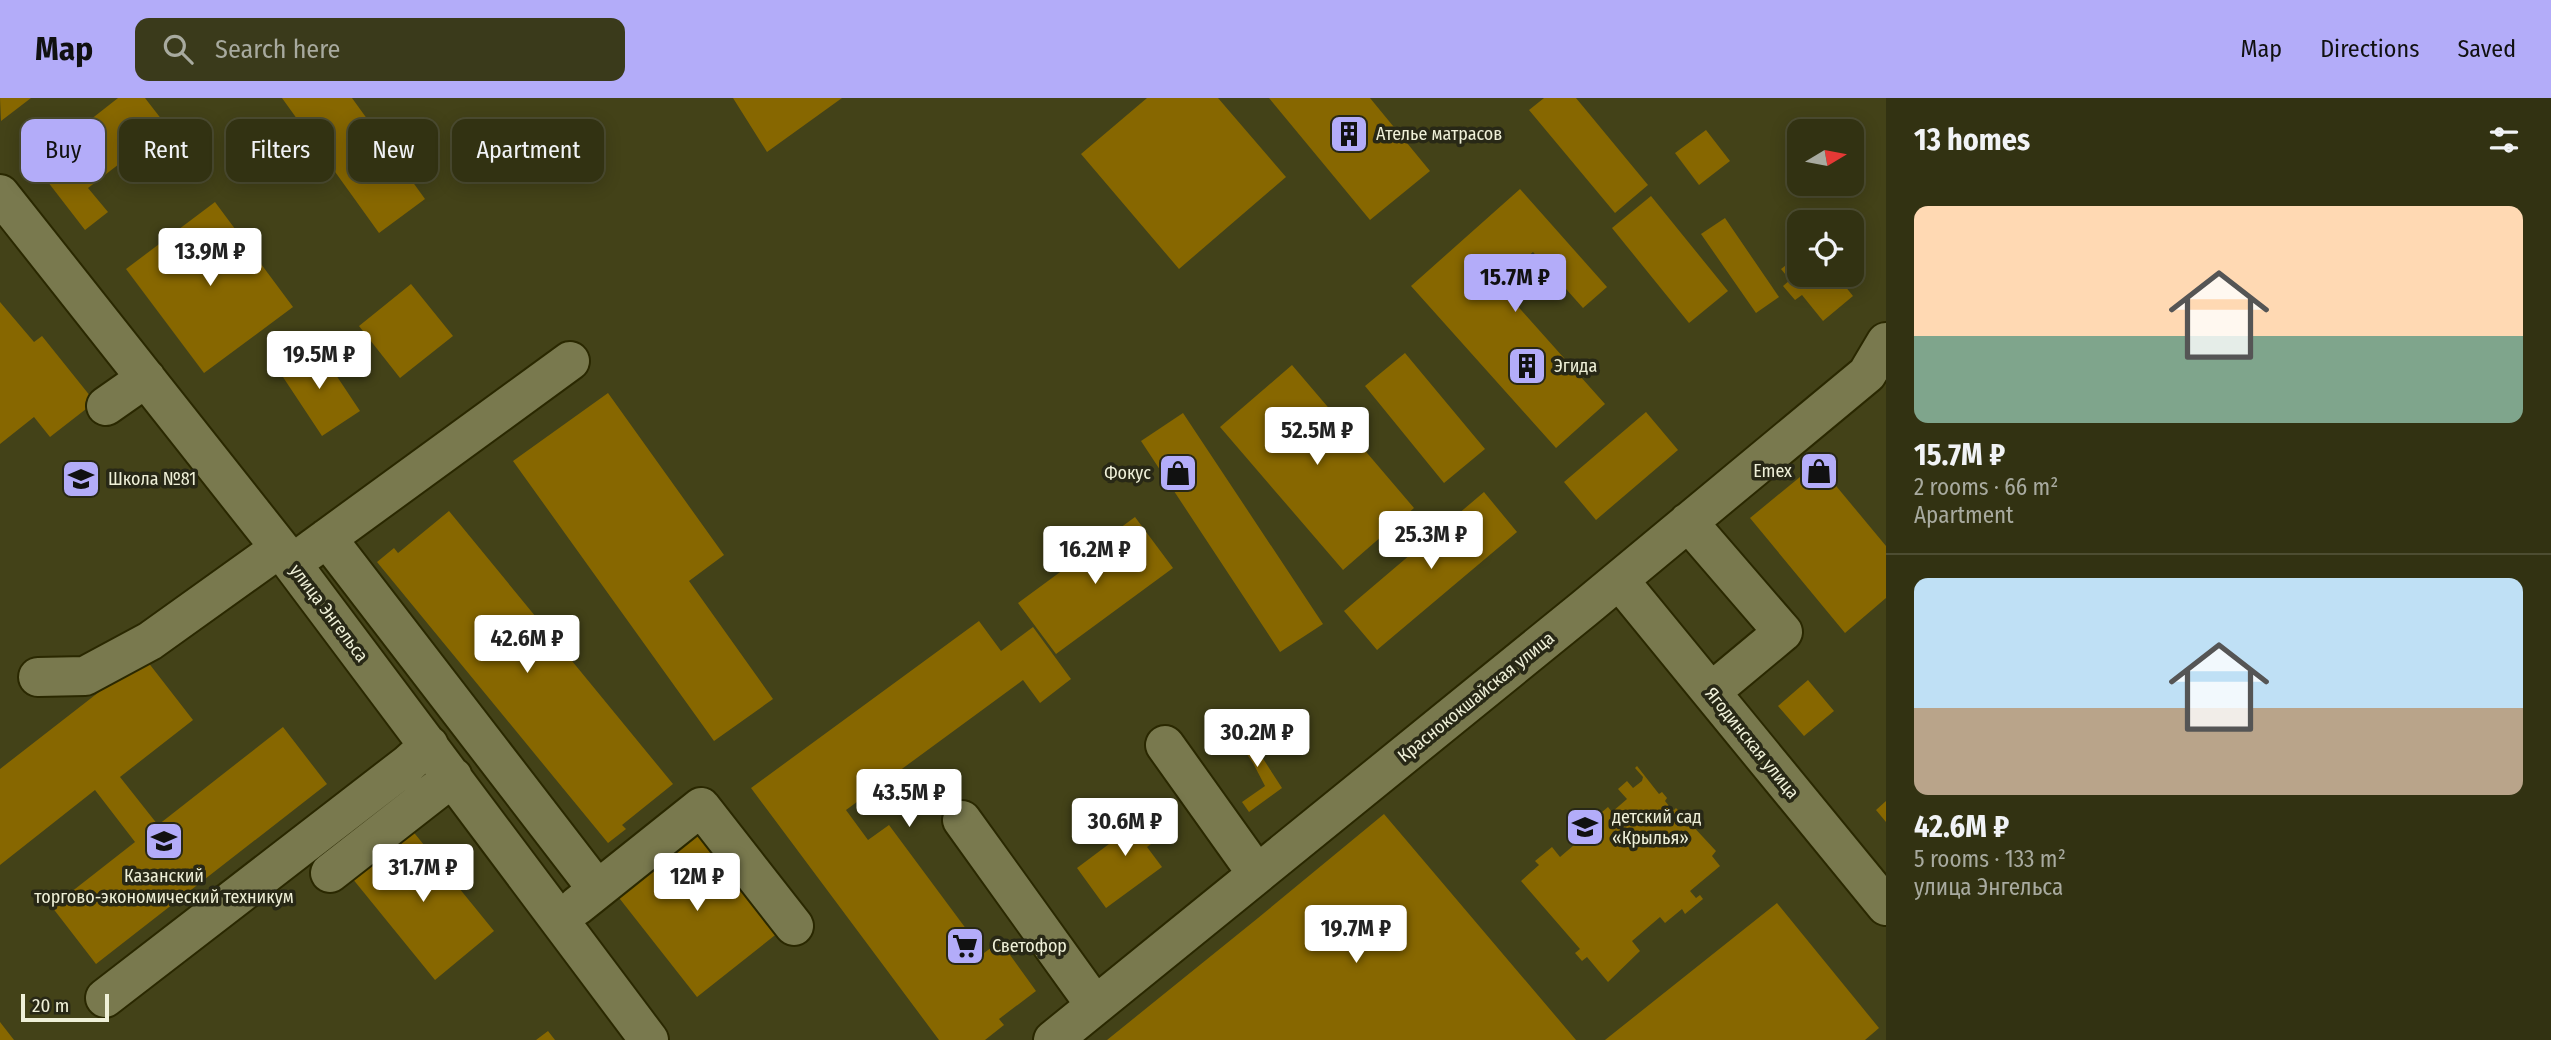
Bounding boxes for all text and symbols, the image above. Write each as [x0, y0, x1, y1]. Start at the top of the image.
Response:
search box [135, 18, 625, 81]
text: Map [35, 29, 93, 69]
icon: search [159, 30, 197, 68]
text: Search here [215, 34, 340, 65]
text: Map [2241, 35, 2282, 63]
text: Directions [2320, 35, 2419, 63]
text: Saved [2457, 35, 2516, 63]
building icon: Ателье матрасов [1328, 113, 1370, 155]
chip: Buy [21, 119, 105, 182]
chip: Rent [119, 119, 212, 182]
chip: Filters [226, 119, 334, 182]
chip: New [348, 119, 438, 182]
chip: Apartment [452, 119, 604, 182]
north arrow [1787, 119, 1864, 196]
map controls [1787, 119, 1864, 287]
icon: filters [2485, 121, 2523, 159]
text: 13 homes [1914, 122, 2030, 158]
place label: Ателье матрасов [1376, 123, 1502, 145]
button: locate [1787, 210, 1864, 287]
pin: 13.9M ₽ [145, 228, 275, 288]
text: 13.9M ₽ [174, 237, 246, 265]
icon: home [2156, 252, 2282, 378]
pin: 15.7M ₽ [1450, 254, 1580, 314]
text: 15.7M ₽ [1480, 263, 1550, 291]
pin: 19.5M ₽ [254, 331, 384, 391]
text: 19.5M ₽ [283, 340, 355, 368]
building icon: Эгида [1506, 345, 1548, 387]
place label: Эгида [1554, 355, 1597, 377]
pin: 52.5M ₽ [1252, 408, 1382, 467]
text: 52.5M ₽ [1281, 416, 1353, 444]
text: 15.7M ₽ [1914, 437, 2005, 473]
shop icon: Emex [1798, 450, 1840, 492]
shop icon: Фокус [1157, 452, 1199, 494]
school or university icon: Школа №81 [60, 458, 102, 500]
place label: Emex [1753, 460, 1792, 482]
place label: Фокус [1104, 462, 1151, 484]
place label: Школа №81 [108, 468, 196, 490]
text: 2 rooms · 66 m² [1914, 473, 2058, 501]
text: Apartment [1914, 501, 2014, 529]
pin: 25.3M ₽ [1366, 512, 1496, 571]
text: 25.3M ₽ [1395, 520, 1467, 548]
pin: 16.2M ₽ [1030, 526, 1160, 586]
text: 16.2M ₽ [1059, 535, 1131, 563]
street label: улица Энгельса [285, 560, 373, 666]
pin: 42.6M ₽ [462, 616, 592, 675]
text: 42.6M ₽ [490, 624, 564, 652]
icon: home [2156, 624, 2282, 750]
street label: Краснококшайская улица [1393, 627, 1559, 767]
street label: Ягодинская улица [1700, 683, 1804, 803]
pin: 30.2M ₽ [1192, 710, 1322, 769]
text: 30.2M ₽ [1220, 718, 1294, 746]
pin: 43.5M ₽ [844, 770, 974, 829]
text: 43.5M ₽ [872, 778, 946, 806]
pin: 30.6M ₽ [1060, 798, 1190, 858]
school or university icon: детский сад «Крылья» [1564, 806, 1606, 848]
place label: детский сад «Крылья» [1612, 806, 1702, 849]
text: 30.6M ₽ [1088, 807, 1162, 835]
text: 42.6M ₽ [1914, 809, 2009, 845]
school or university icon: Казанский торгово-экономический техникум [143, 820, 185, 862]
pin: 31.7M ₽ [358, 844, 488, 904]
text: 5 rooms · 133 m² [1914, 845, 2066, 873]
text: 31.7M ₽ [389, 853, 458, 881]
pin: 12M ₽ [648, 854, 746, 913]
text: 12M ₽ [670, 862, 724, 890]
place label: Казанский торгово-экономический техникум [34, 865, 294, 908]
text: улица Энгельса [1914, 873, 2063, 901]
pin: 19.7M ₽ [1291, 906, 1421, 965]
text: 19.7M ₽ [1321, 914, 1391, 942]
supermarket icon: Светофор [944, 925, 986, 967]
place label: Светофор [992, 935, 1067, 957]
scale bar [21, 991, 108, 1023]
text: 20 m [32, 994, 69, 1017]

